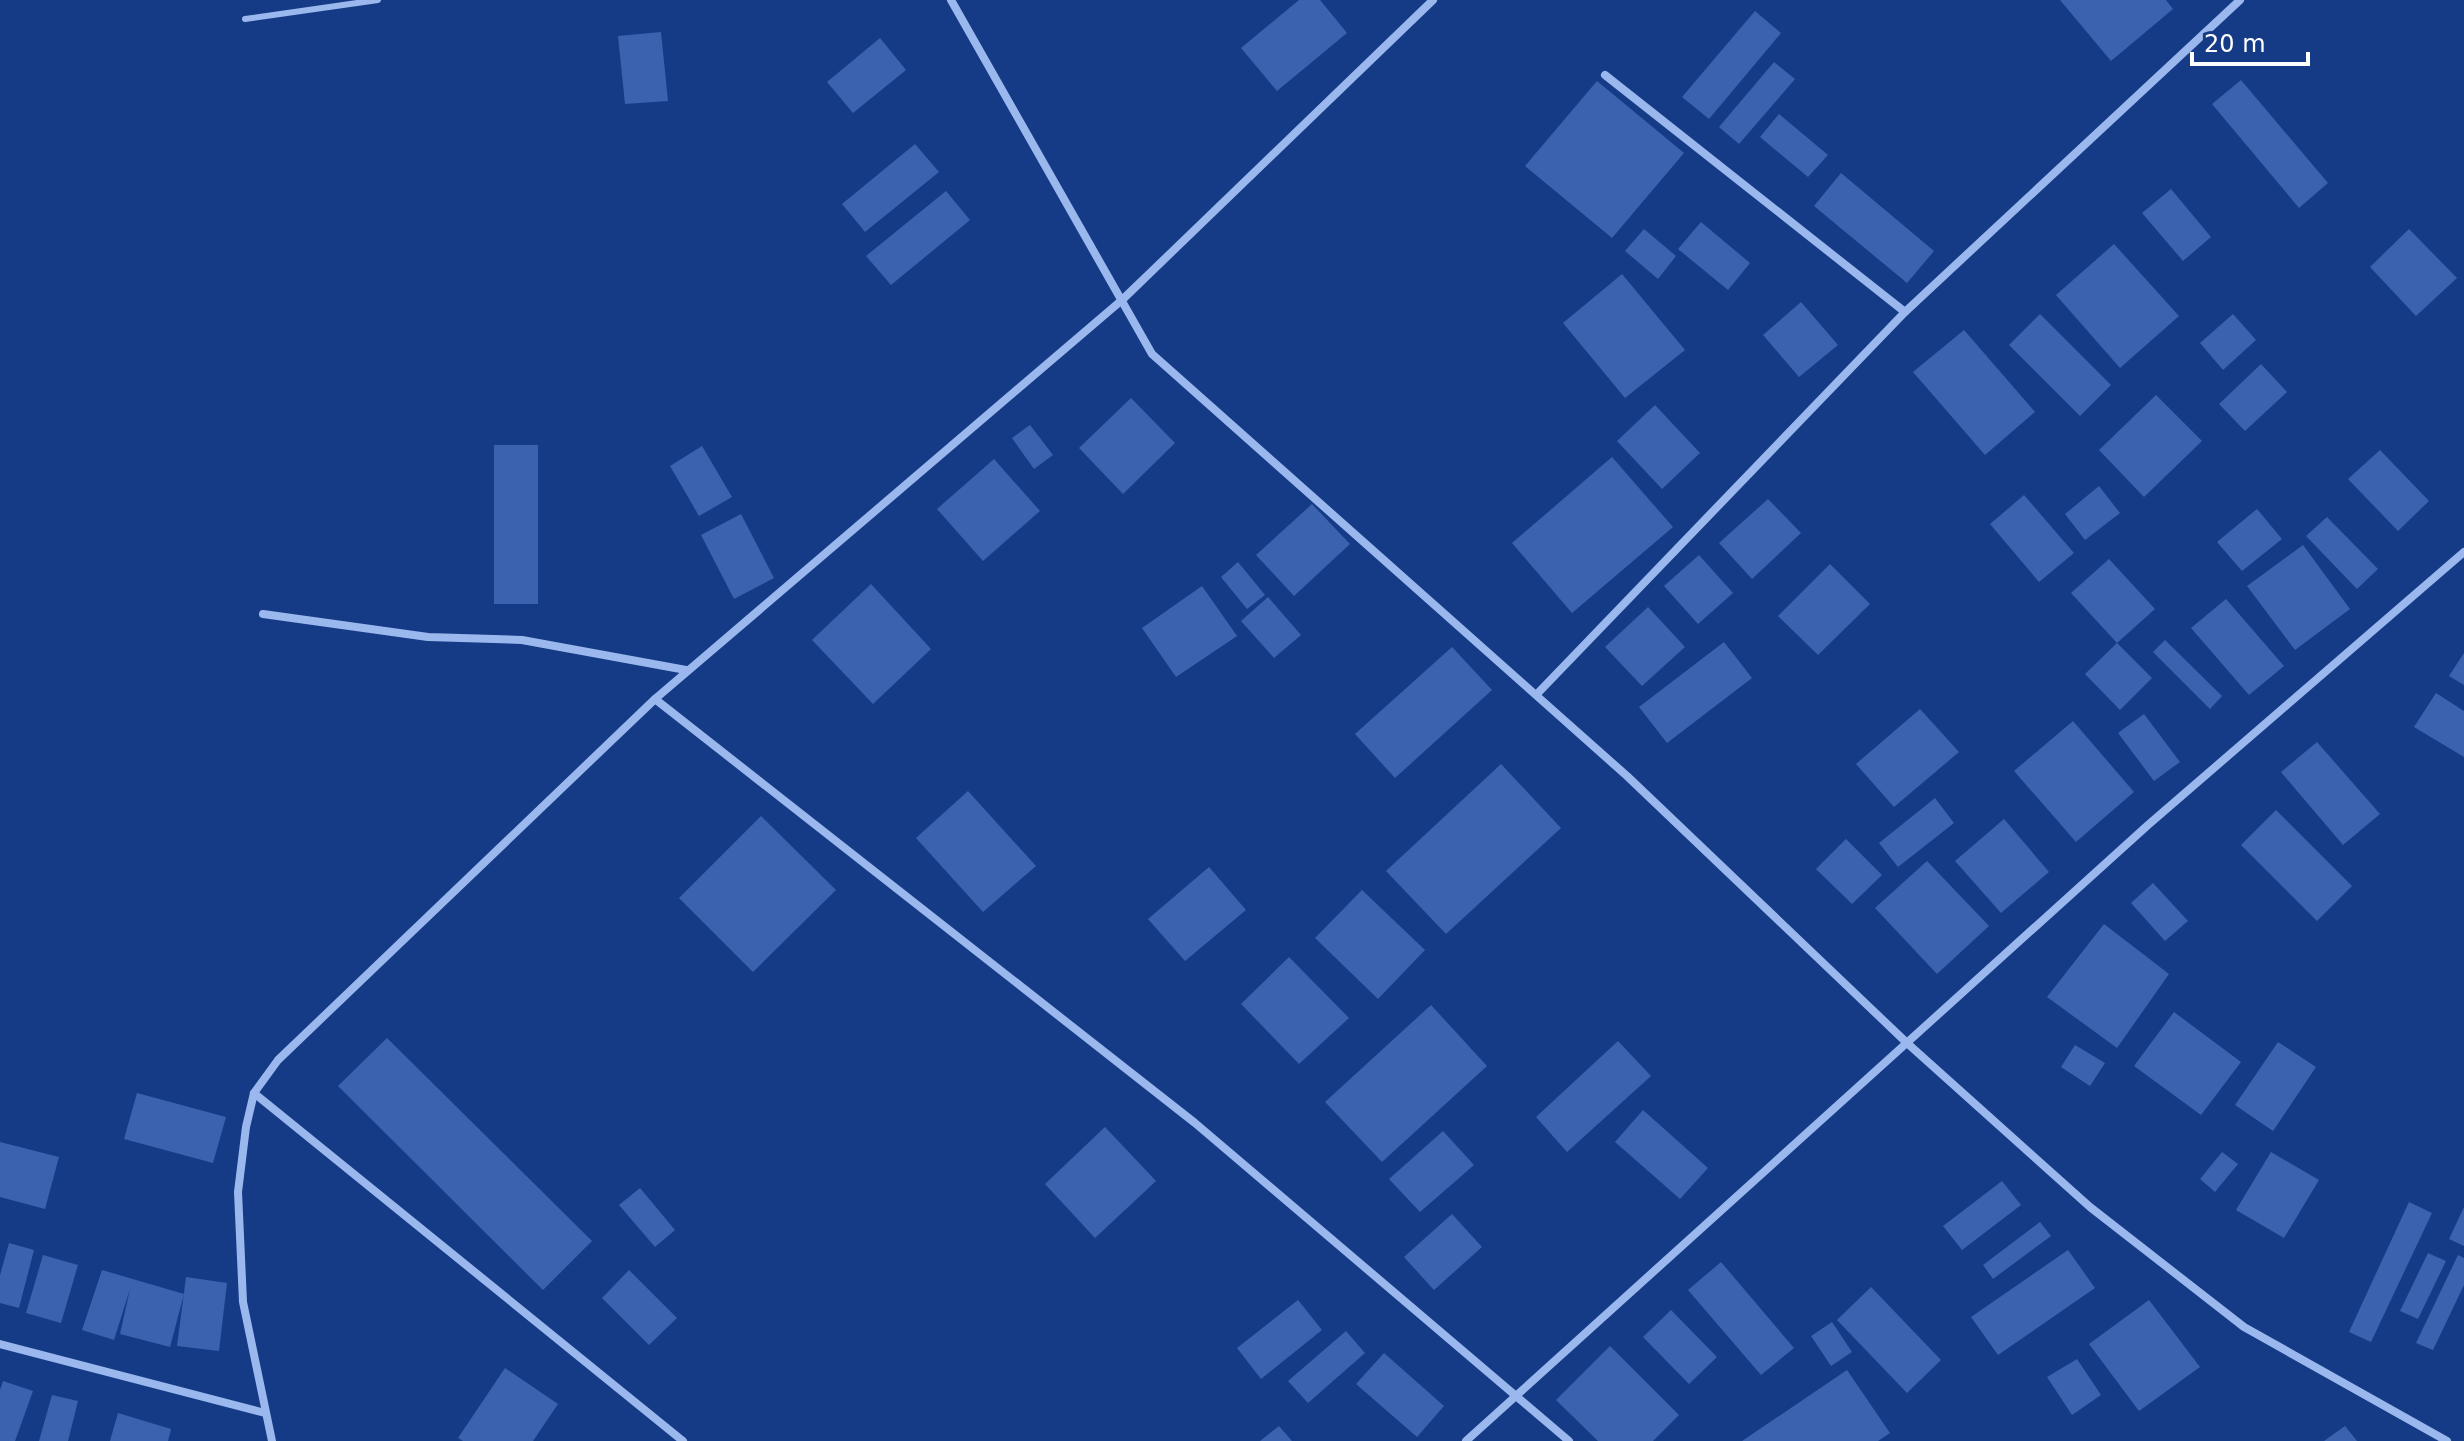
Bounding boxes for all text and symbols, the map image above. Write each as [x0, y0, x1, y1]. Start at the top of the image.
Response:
scale bar [2192, 16, 2308, 66]
text: 20 m [2204, 30, 2266, 58]

